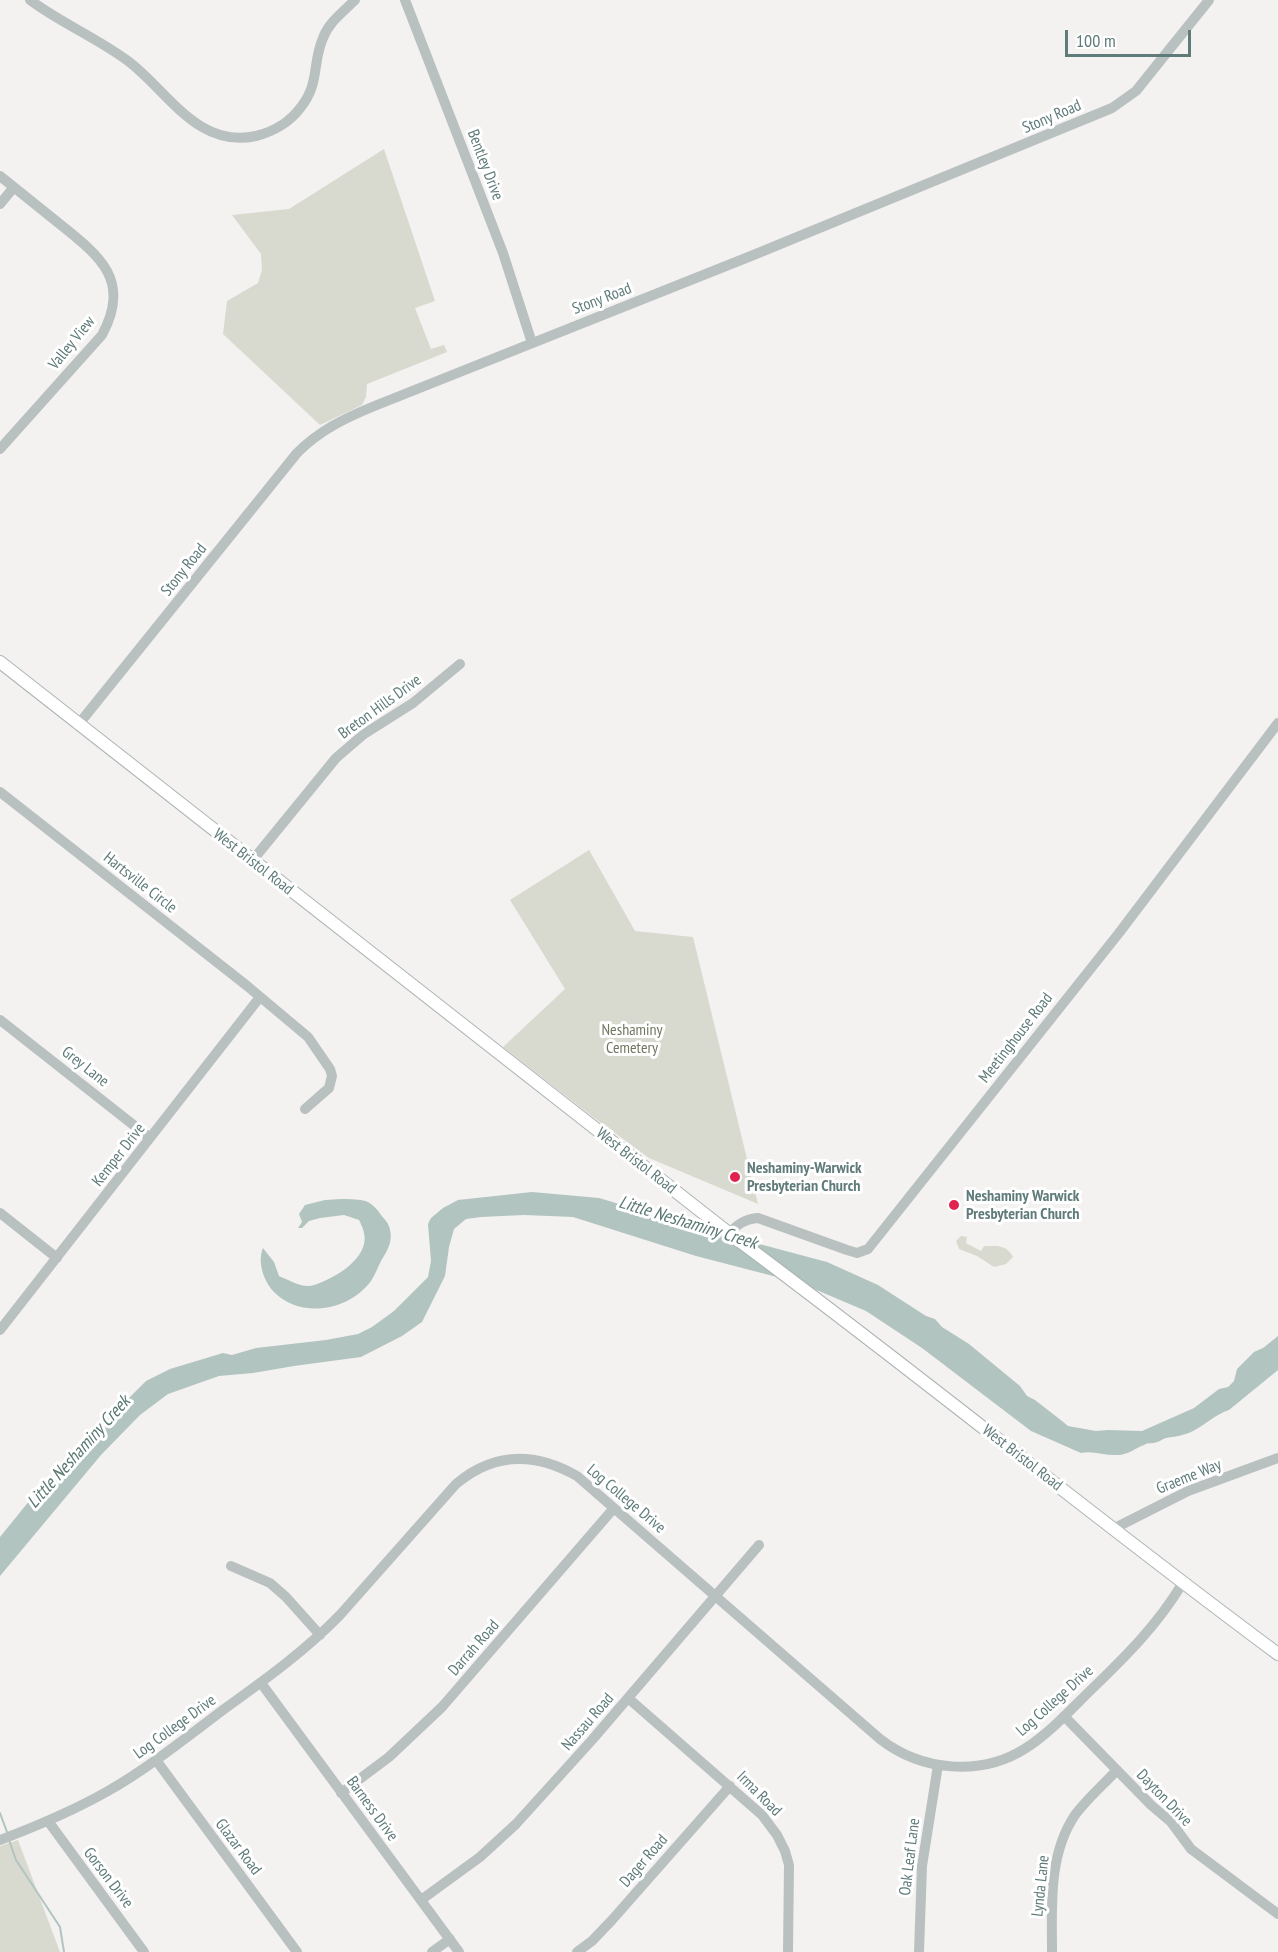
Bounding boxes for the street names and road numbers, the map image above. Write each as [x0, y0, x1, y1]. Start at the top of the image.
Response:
street label: Stony Road [1020, 96, 1084, 138]
street label: Bentley Drive [463, 127, 507, 203]
street label: Stony Road [570, 279, 634, 319]
street label: Valley View [45, 312, 99, 374]
street label: Stony Road [157, 540, 211, 600]
street label: Breton Hills Drive [335, 671, 425, 743]
street label: West Bristol Road [209, 825, 297, 899]
street label: Hartsville Circle [99, 848, 181, 918]
street label: Meetinghouse Road [975, 989, 1057, 1087]
street label: Grey Lane [58, 1043, 112, 1091]
street label: Kemper Drive [88, 1120, 150, 1190]
street label: West Bristol Road [592, 1124, 680, 1198]
street label: West Bristol Road [978, 1421, 1066, 1495]
street label: Graeme Way [1154, 1455, 1224, 1499]
street label: Log College Drive [583, 1461, 669, 1537]
street label: Darrah Road [445, 1616, 503, 1680]
street label: Log College Drive [1013, 1661, 1097, 1741]
street label: Nassau Road [558, 1689, 618, 1755]
street label: Log College Drive [130, 1691, 220, 1763]
street label: Dayton Drive [1132, 1766, 1196, 1830]
street label: Irma Road [733, 1768, 785, 1820]
street label: Barness Drive [342, 1773, 402, 1845]
street label: Glazar Road [211, 1815, 265, 1879]
street label: Oak Leaf Lane [896, 1817, 924, 1897]
street label: Dager Road [616, 1831, 672, 1891]
street label: Gorson Drive [79, 1844, 137, 1912]
street label: Lynda Lane [1028, 1854, 1054, 1918]

